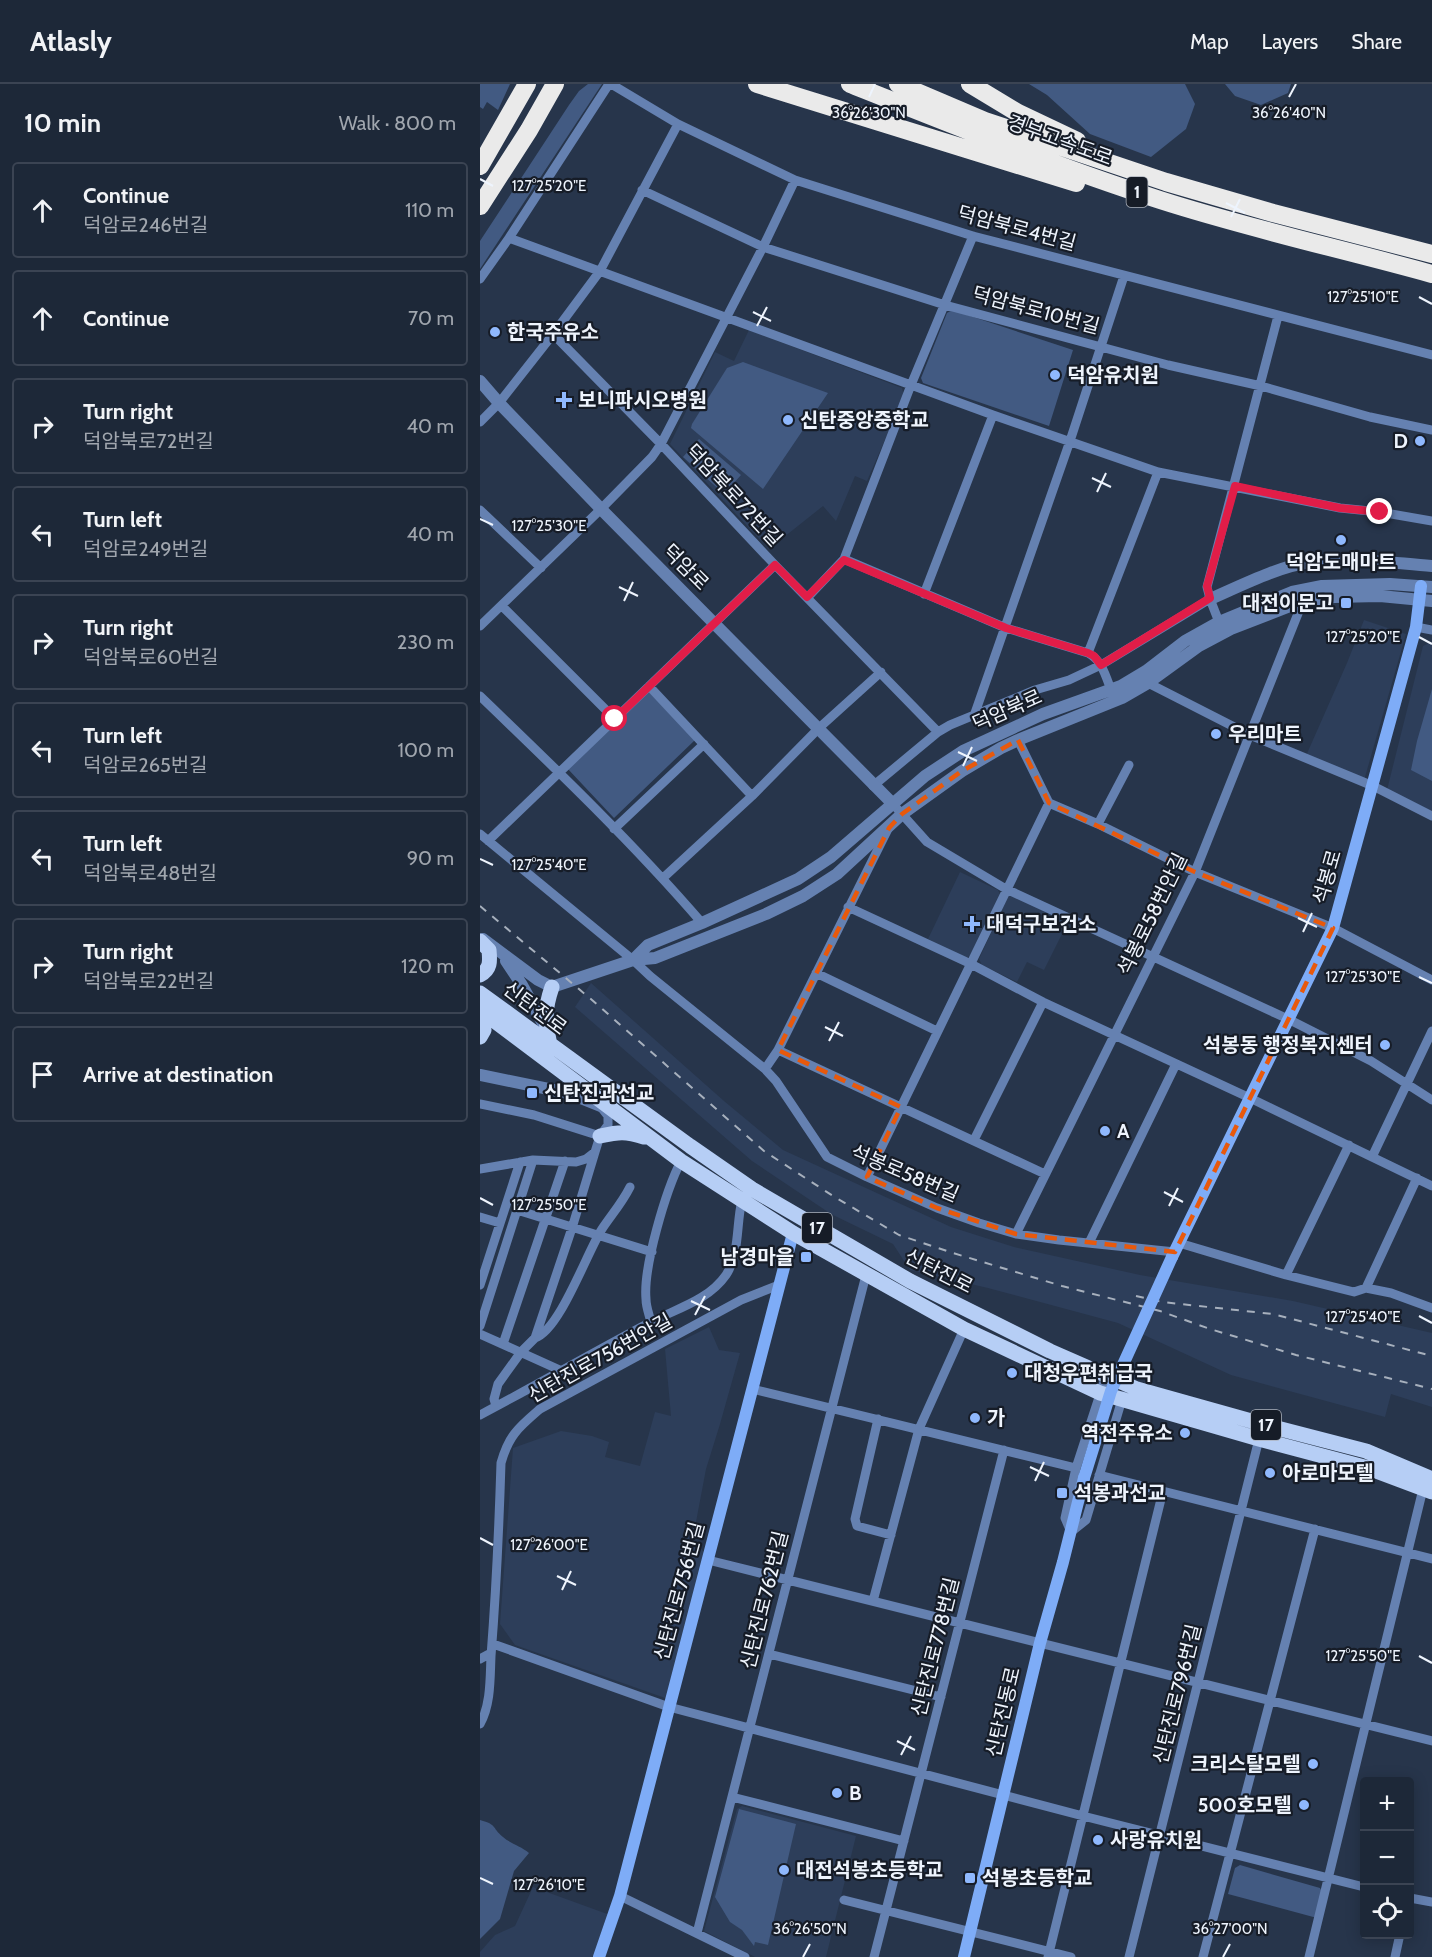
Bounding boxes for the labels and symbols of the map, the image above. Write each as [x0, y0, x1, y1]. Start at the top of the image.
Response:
text: 36°26'30"N [832, 104, 906, 122]
text: 36°26'40"N [1252, 104, 1326, 122]
street label: 경부고속도로 [1004, 110, 1116, 170]
text: 127°25'20"E [512, 177, 586, 195]
road number: 1 [1126, 177, 1148, 207]
street label: 덕암북로4번길 [955, 201, 1079, 255]
street label: 덕암북로10번길 [970, 281, 1102, 339]
text: 127°25'10"E [1327, 288, 1399, 306]
place label: 한국주유소 [507, 320, 599, 344]
marker: 한국주유소 [488, 325, 502, 339]
place label: 덕암유치원 [1067, 363, 1159, 387]
marker: 덕암유치원 [1048, 368, 1062, 382]
place label: 보니파시오병원 [578, 388, 707, 412]
marker: 보니파시오병원 [555, 391, 573, 409]
place label: 신탄중앙중학교 [800, 408, 929, 432]
marker: 신탄중앙중학교 [781, 413, 795, 427]
place label: D [1394, 429, 1408, 453]
marker: D [1413, 434, 1427, 448]
street label: 덕암북로72번길 [681, 439, 787, 551]
route end [1366, 498, 1392, 524]
text: 127°25'30"E [512, 517, 586, 535]
marker: 덕암도매마트 [1334, 533, 1348, 547]
street label: 덕암로 [658, 539, 714, 595]
place label: 덕암도매마트 [1286, 550, 1396, 574]
place label: 대전이문고 [1242, 591, 1334, 615]
marker: 대전이문고 [1339, 596, 1353, 610]
text: 127°25'20"E [1326, 628, 1400, 646]
street label: 덕암북로 [968, 684, 1046, 736]
route start [601, 705, 627, 731]
place label: 우리마트 [1228, 722, 1302, 746]
marker: 우리마트 [1209, 727, 1223, 741]
street label: 석봉로 [1308, 847, 1346, 907]
street label: 석봉로58번안길 [1112, 849, 1192, 979]
text: 127°25'40"E [511, 856, 587, 874]
place label: 대덕구보건소 [986, 912, 1096, 936]
marker: 대덕구보건소 [963, 915, 981, 933]
text: 127°25'30"E [1326, 968, 1400, 986]
street label: 신탄진로 [498, 976, 572, 1040]
place label: 석봉동 행정복지센터 [1203, 1033, 1373, 1057]
marker: 석봉동 행정복지센터 [1378, 1038, 1392, 1052]
place label: 신탄진과선교 [544, 1081, 654, 1105]
marker: 신탄진과선교 [525, 1086, 539, 1100]
place label: A [1117, 1119, 1130, 1143]
marker: A [1098, 1124, 1112, 1138]
street label: 석봉로58번길 [847, 1139, 963, 1207]
text: 127°25'50"E [512, 1196, 586, 1214]
road number: 17 [802, 1213, 832, 1243]
street label: 신탄진로 [901, 1244, 977, 1298]
place label: 남경마을 [720, 1245, 794, 1269]
marker: 남경마을 [799, 1250, 813, 1264]
street label: 신탄진로756번안길 [524, 1308, 676, 1408]
text: 127°25'40"E [1325, 1308, 1401, 1326]
place label: 대청우편취급국 [1024, 1361, 1153, 1385]
marker: 대청우편취급국 [1005, 1366, 1019, 1380]
place label: 가 [987, 1406, 1005, 1430]
road number: 17 [1251, 1410, 1281, 1440]
marker: 가 [968, 1411, 982, 1425]
place label: 역전주유소 [1081, 1421, 1173, 1445]
marker: 역전주유소 [1178, 1426, 1192, 1440]
place label: 아로마모텔 [1282, 1461, 1374, 1485]
marker: 아로마모텔 [1263, 1466, 1277, 1480]
place label: 석봉과선교 [1074, 1481, 1166, 1505]
marker: 석봉과선교 [1055, 1486, 1069, 1500]
street label: 신탄진로756번길 [649, 1519, 709, 1663]
street label: 신탄진로762번길 [735, 1528, 793, 1672]
text: 127°26'00"E [510, 1536, 588, 1554]
street label: 신탄진로778번길 [906, 1575, 964, 1719]
street label: 신탄진로796번길 [1148, 1622, 1206, 1766]
text: 127°25'50"E [1326, 1647, 1400, 1665]
street label: 신탄진동로 [981, 1664, 1025, 1760]
place label: 크리스탈모텔 [1191, 1752, 1301, 1776]
marker: 크리스탈모텔 [1306, 1757, 1320, 1771]
place label: B [849, 1781, 862, 1805]
marker: B [830, 1786, 844, 1800]
place label: 500호모텔 [1198, 1793, 1292, 1817]
marker: 500호모텔 [1297, 1798, 1311, 1812]
place label: 사랑유치원 [1110, 1828, 1202, 1852]
marker: 사랑유치원 [1091, 1833, 1105, 1847]
place label: 대전석봉초등학교 [796, 1858, 943, 1882]
marker: 대전석봉초등학교 [777, 1863, 791, 1877]
place label: 석봉초등학교 [982, 1866, 1092, 1890]
marker: 석봉초등학교 [963, 1871, 977, 1885]
text: 127°26'10"E [513, 1876, 585, 1894]
text: 36°26'50"N [773, 1920, 847, 1938]
text: 36°27'00"N [1192, 1920, 1268, 1938]

